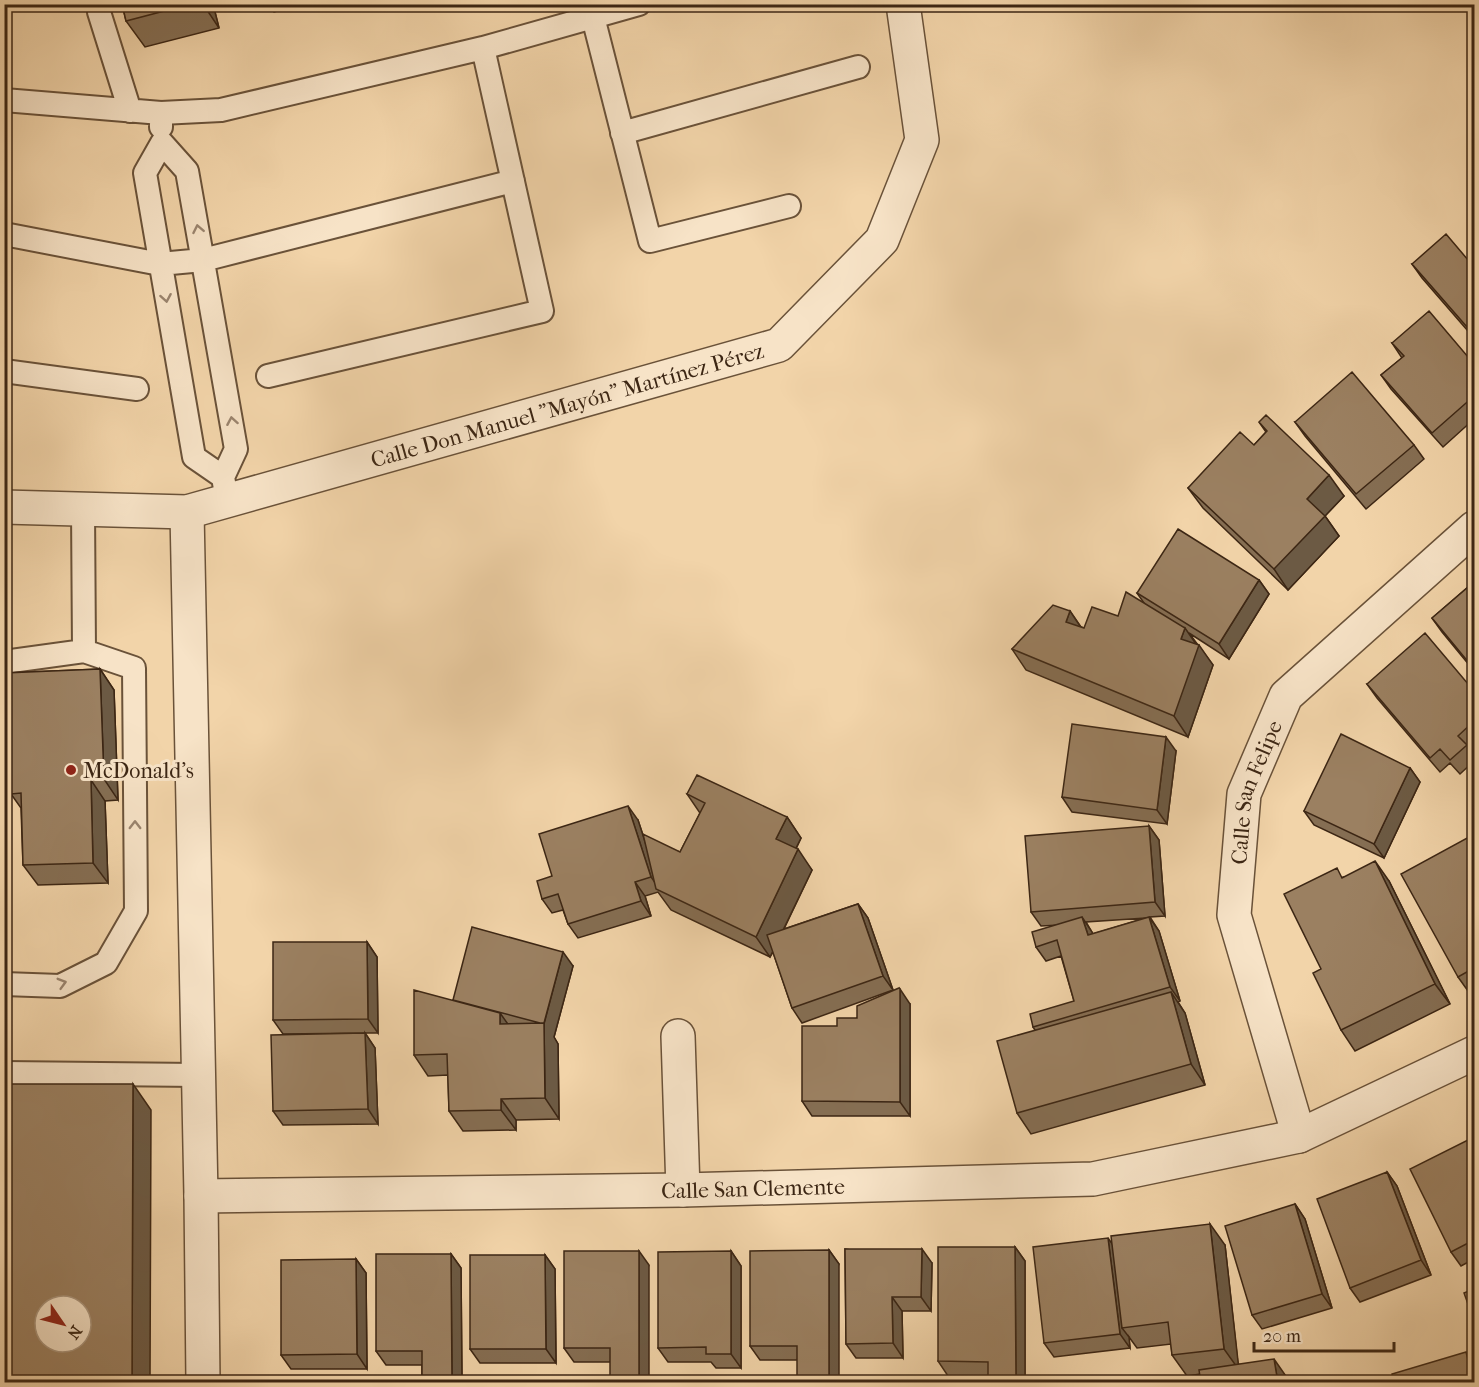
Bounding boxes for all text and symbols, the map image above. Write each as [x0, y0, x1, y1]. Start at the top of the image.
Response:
one-way arrow [192, 225, 205, 235]
one-way arrow [159, 293, 172, 303]
street label: Calle Don Manuel "Mayón" Martínez Pérez [368, 338, 767, 474]
one-way arrow [226, 417, 238, 426]
street label: Calle San Felipe [1226, 717, 1288, 866]
place label: McDonald's [83, 758, 194, 784]
marker: McDonald's [64, 763, 78, 777]
one-way arrow [129, 820, 141, 829]
one-way arrow [56, 978, 67, 990]
street label: Calle San Clemente [661, 1174, 845, 1204]
north arrow [33, 1294, 93, 1354]
scale bar [1254, 1315, 1394, 1353]
text: N [63, 1322, 86, 1343]
text: 20 m [1263, 1326, 1301, 1347]

